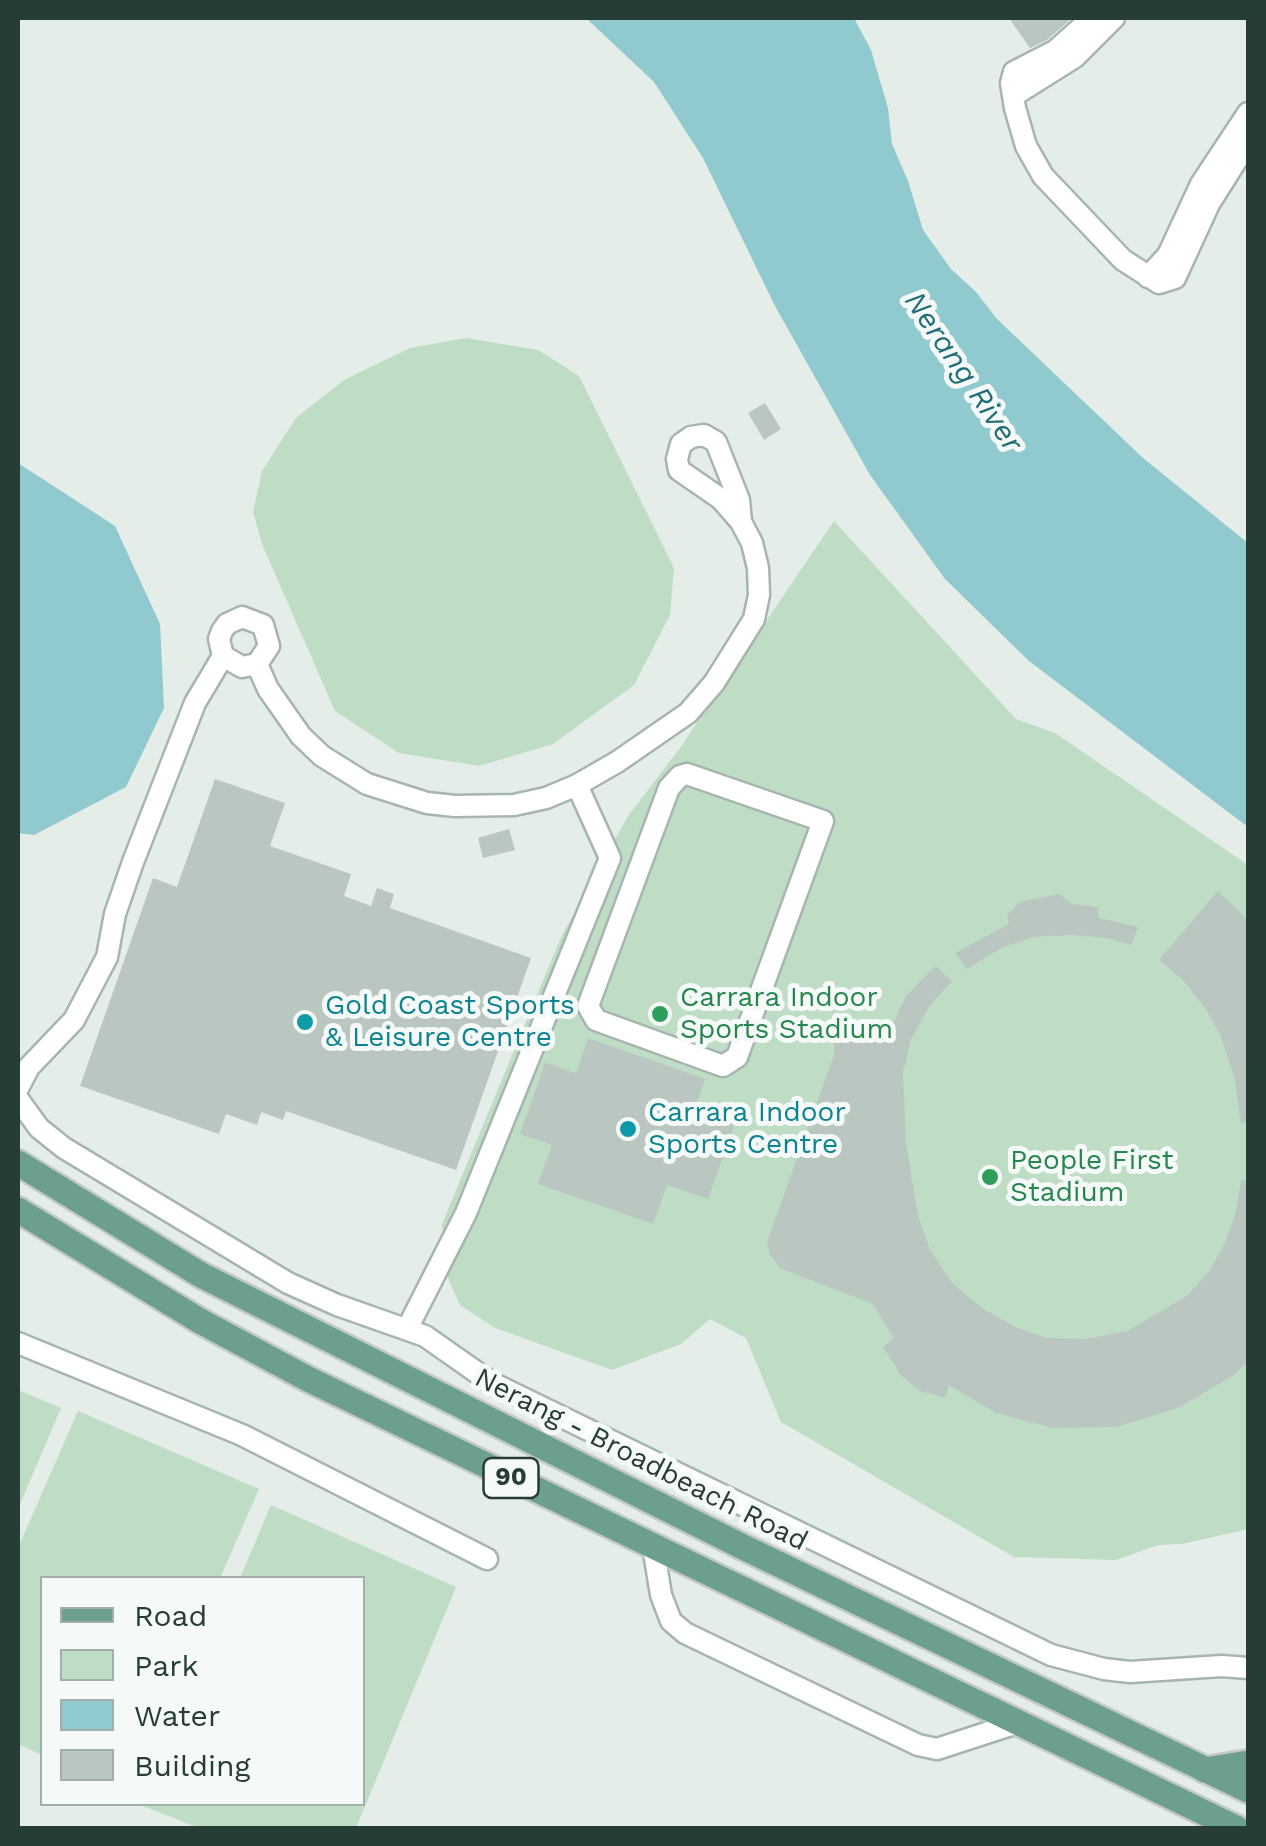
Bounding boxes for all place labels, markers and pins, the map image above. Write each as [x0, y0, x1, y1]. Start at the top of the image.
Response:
place label: Carrara Indoor Sports Stadium [680, 981, 893, 1047]
place label: Gold Coast Sports & Leisure Centre [325, 989, 575, 1055]
marker: Carrara Indoor Sports Stadium [649, 1003, 671, 1025]
marker: Gold Coast Sports & Leisure Centre [294, 1011, 316, 1033]
place label: Carrara Indoor Sports Centre [648, 1096, 846, 1162]
marker: Carrara Indoor Sports Centre [617, 1118, 639, 1140]
place label: People First Stadium [1010, 1144, 1173, 1210]
marker: People First Stadium [979, 1166, 1001, 1188]

